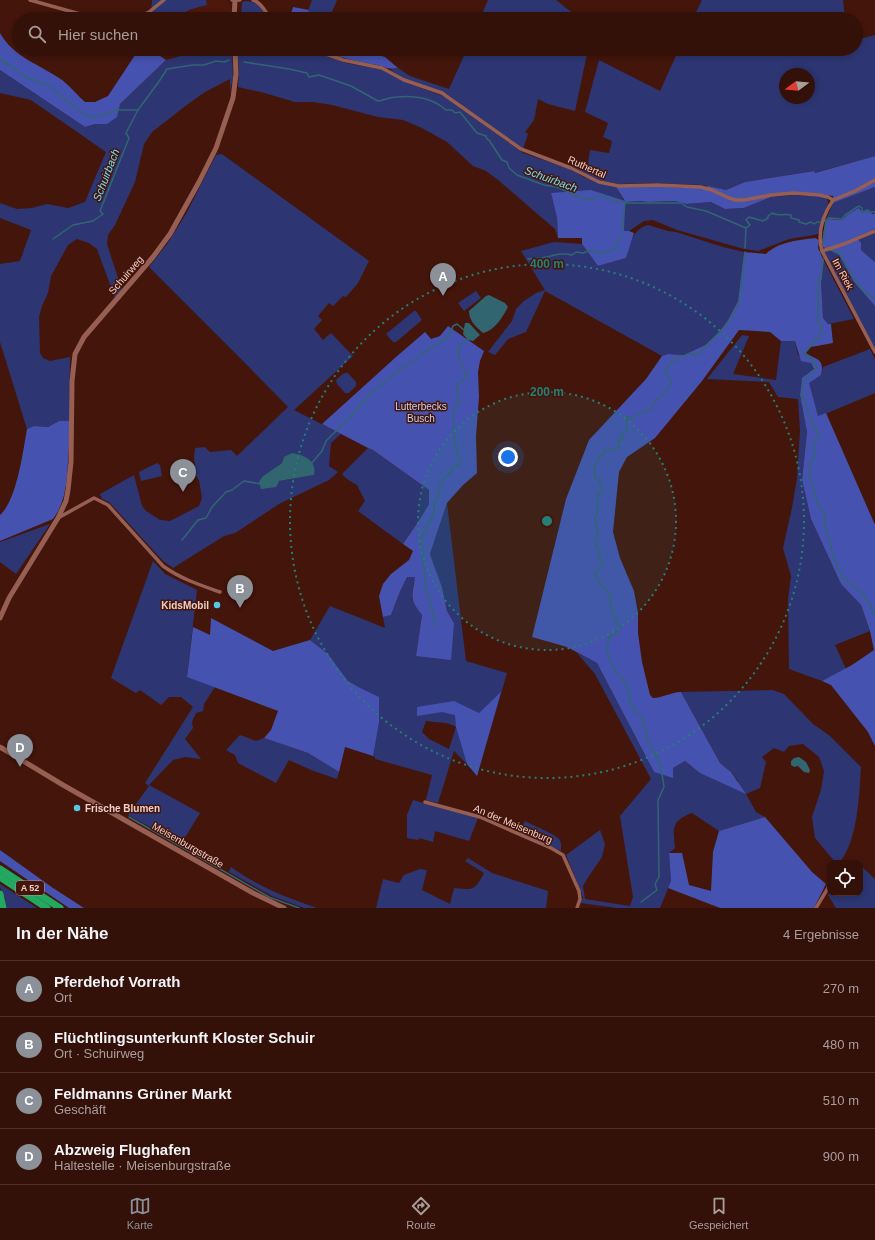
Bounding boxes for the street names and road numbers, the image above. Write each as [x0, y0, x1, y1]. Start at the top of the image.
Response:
street label: Ruthertal [566, 154, 608, 180]
street label: Schuirweg [107, 254, 145, 296]
street label: Im Riek [830, 256, 856, 292]
street label: An der Meisenburg [472, 802, 554, 846]
street label: Meisenburgstraße [150, 820, 226, 870]
road number: A 52 [16, 881, 44, 895]

